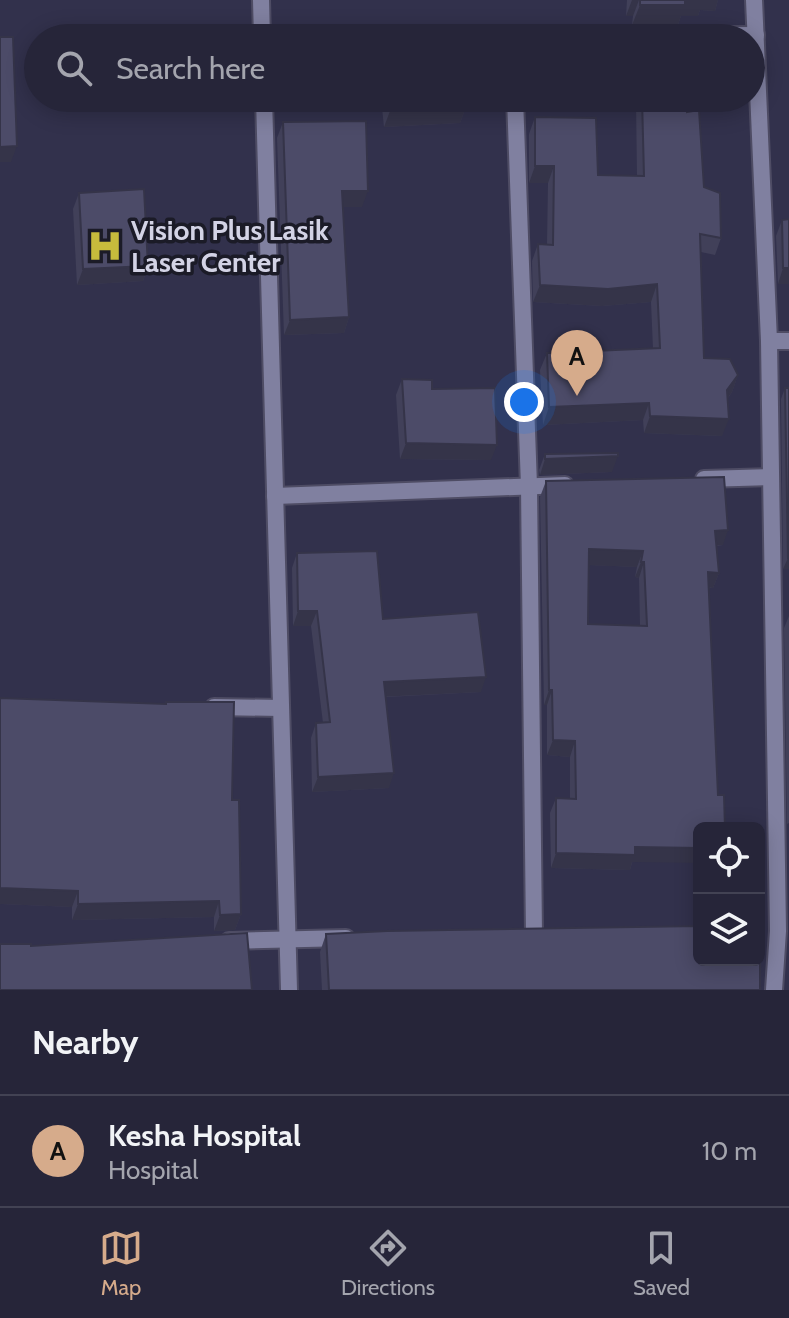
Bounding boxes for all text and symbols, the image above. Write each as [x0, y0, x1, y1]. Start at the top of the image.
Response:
search box [24, 24, 765, 112]
icon: search [52, 46, 96, 90]
text: Search here [116, 50, 265, 87]
place label: Vision Plus Lasik Laser Center [131, 213, 329, 279]
hospital icon: Vision Plus Lasik Laser Center [86, 227, 124, 265]
pin: A [551, 330, 603, 396]
your location [504, 382, 544, 422]
map controls [693, 822, 765, 966]
button: locate [693, 822, 765, 894]
button: layers [693, 894, 765, 966]
text: Nearby [32, 1021, 139, 1063]
text: Kesha Hospital [108, 1117, 301, 1154]
text: A [50, 1135, 66, 1167]
text: 10 m [702, 1135, 757, 1167]
text: Hospital [108, 1154, 198, 1186]
tab: Map [99, 1226, 143, 1301]
tab: Directions [341, 1226, 435, 1301]
tab: Saved [633, 1226, 690, 1301]

